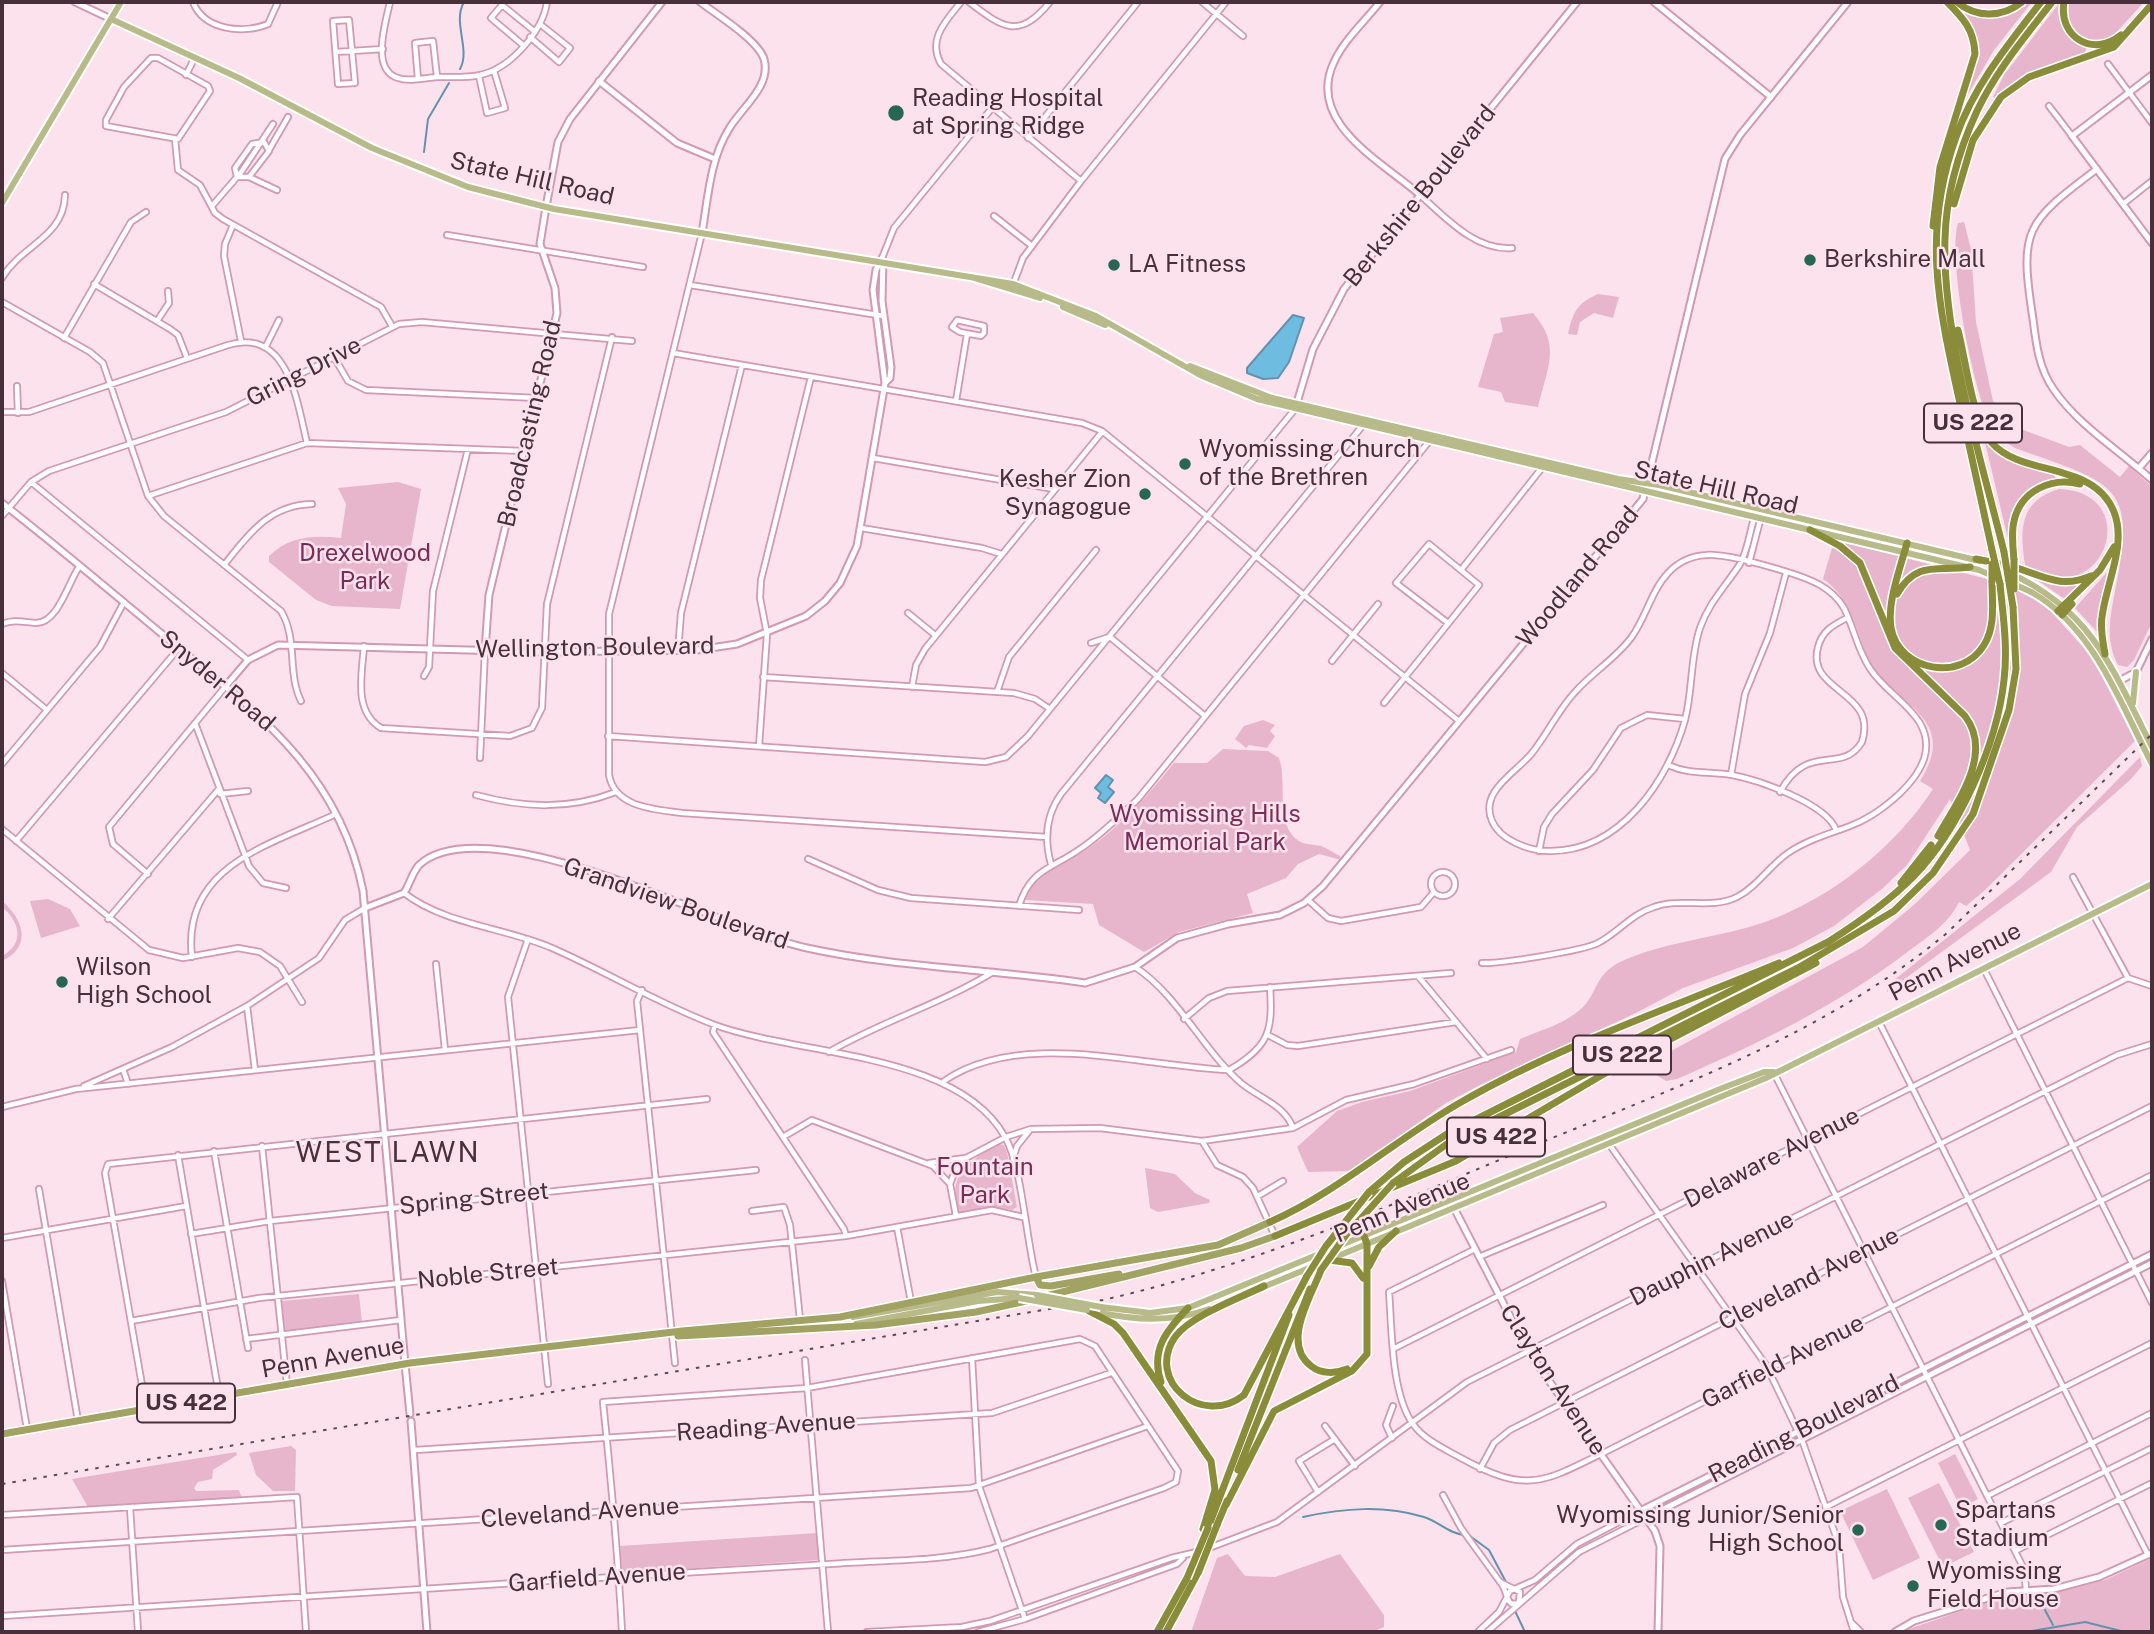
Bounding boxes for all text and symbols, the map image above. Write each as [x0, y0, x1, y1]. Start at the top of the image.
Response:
place label: Reading Hospital at Spring Ridge [912, 85, 1104, 141]
street label: Berkshire Boulevard [1338, 99, 1502, 293]
marker: Reading Hospital at Spring Ridge [886, 103, 906, 123]
street label: State Hill Road [447, 146, 617, 212]
place label: Berkshire Mall [1824, 246, 1986, 274]
place label: LA Fitness [1128, 251, 1246, 279]
marker: Berkshire Mall [1802, 252, 1818, 268]
marker: LA Fitness [1106, 257, 1122, 273]
street label: Broadcasting Road [492, 318, 568, 530]
street label: Gring Drive [242, 331, 366, 413]
road number: US 222 [1924, 404, 2022, 442]
place label: Wyomissing Church of the Brethren [1199, 436, 1420, 492]
street label: State Hill Road [1631, 455, 1801, 521]
marker: Wyomissing Church of the Brethren [1177, 456, 1193, 472]
place label: Kesher Zion Synagogue [999, 466, 1131, 522]
marker: Kesher Zion Synagogue [1137, 486, 1153, 502]
street label: Woodland Road [1511, 501, 1645, 653]
park label: Drexelwood Park [299, 540, 431, 596]
street label: Snyder Road [153, 624, 281, 738]
street label: Wellington Boulevard [475, 632, 715, 664]
park label: Wyomissing Hills Memorial Park [1109, 801, 1301, 857]
street label: Grandview Boulevard [560, 852, 792, 956]
street label: Penn Avenue [1884, 916, 2026, 1008]
place label: Wilson High School [76, 954, 212, 1010]
marker: Wilson High School [54, 974, 70, 990]
road number: US 222 [1573, 1036, 1671, 1074]
street label: Delaware Avenue [1679, 1101, 1865, 1215]
road number: US 422 [1447, 1118, 1545, 1156]
district label: WEST LAWN [297, 1136, 479, 1170]
park label: Fountain Park [936, 1154, 1034, 1210]
street label: Penn Avenue [1330, 1166, 1474, 1250]
street label: Spring Street [398, 1177, 550, 1221]
street label: Dauphin Avenue [1625, 1205, 1799, 1313]
street label: Cleveland Avenue [1714, 1221, 1904, 1337]
street label: Noble Street [416, 1252, 560, 1296]
street label: Clayton Avenue [1494, 1299, 1612, 1461]
street label: Garfield Avenue [1697, 1309, 1869, 1415]
street label: Penn Avenue [259, 1331, 407, 1385]
street label: Reading Boulevard [1704, 1368, 1904, 1490]
road number: US 422 [137, 1384, 235, 1422]
street label: Reading Avenue [675, 1406, 857, 1448]
street label: Cleveland Avenue [480, 1492, 680, 1534]
place label: Spartans Stadium [1955, 1497, 2056, 1553]
place label: Wyomissing Junior/Senior High School [1556, 1502, 1844, 1558]
marker: Spartans Stadium [1933, 1517, 1949, 1533]
marker: Wyomissing Junior/Senior High School [1850, 1522, 1866, 1538]
street label: Garfield Avenue [507, 1557, 687, 1599]
place label: Wyomissing Field House [1927, 1558, 2062, 1614]
marker: Wyomissing Field House [1905, 1578, 1921, 1594]

